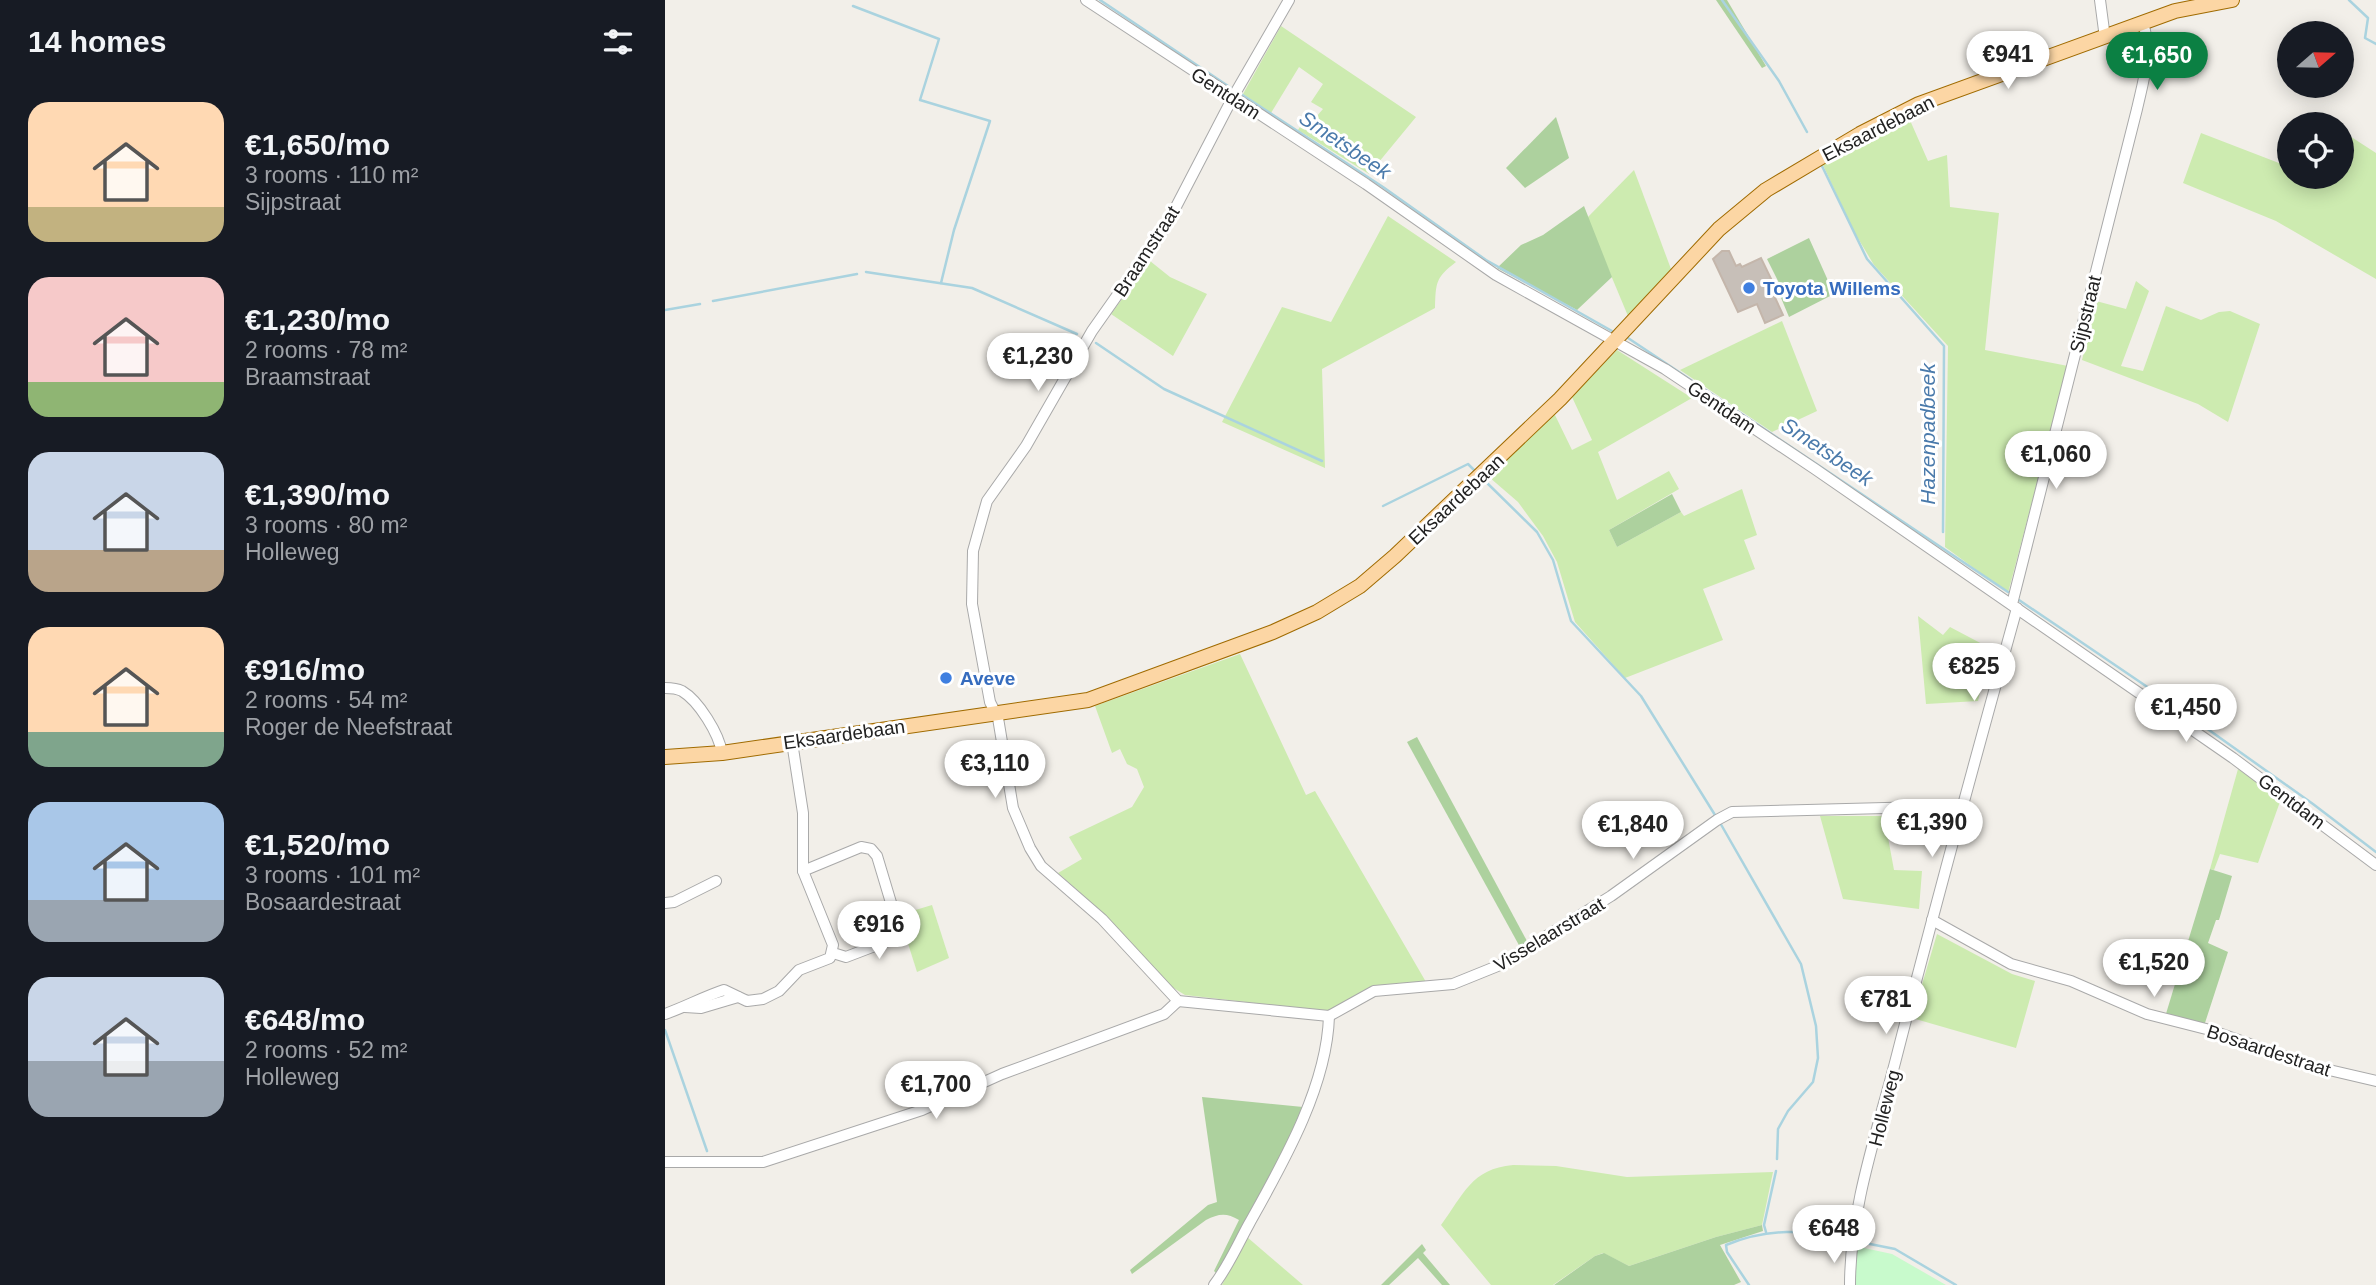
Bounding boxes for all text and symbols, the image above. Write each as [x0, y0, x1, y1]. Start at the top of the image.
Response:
north arrow [2277, 21, 2354, 98]
map controls [2277, 21, 2354, 189]
icon: filters [599, 23, 637, 61]
text: 14 homes [28, 25, 166, 58]
pin: €941 [1967, 32, 2049, 91]
pin: €1,650 [2100, 32, 2214, 92]
text: €941 [1982, 41, 2034, 67]
text: €1,650 [2122, 42, 2192, 68]
street label: Gentdam [1187, 63, 1264, 124]
street label: Eksaardebaan [1819, 91, 1938, 166]
water label: Smetsbeek [1295, 106, 1396, 184]
button: locate [2277, 112, 2354, 189]
text: €1,650/mo [245, 128, 390, 161]
icon: home [84, 130, 168, 214]
text: 3 rooms · 110 m² [245, 162, 418, 188]
text: Sijpstraat [245, 189, 341, 215]
street label: Braamstraat [1109, 202, 1184, 300]
street label: Sijpstraat [2066, 272, 2105, 355]
place label: Toyota Willems [1763, 278, 1901, 299]
marker: Toyota Willems [1741, 280, 1757, 296]
text: €1,230/mo [245, 303, 390, 336]
icon: home [84, 305, 168, 389]
pin: €1,230 [981, 334, 1095, 393]
text: 2 rooms · 78 m² [245, 337, 407, 363]
text: €1,230 [1003, 343, 1073, 369]
water label: Hazenpadbeek [1916, 362, 1939, 505]
text: Braamstraat [245, 364, 370, 390]
street label: Gentdam [1683, 377, 1760, 438]
water label: Smetsbeek [1777, 413, 1878, 491]
pin: €1,060 [1999, 432, 2113, 491]
text: €1,060 [2021, 441, 2091, 467]
street label: Eksaardebaan [1404, 450, 1508, 549]
text: €1,390/mo [245, 478, 390, 511]
icon: home [84, 480, 168, 564]
text: 3 rooms · 80 m² [245, 512, 407, 538]
text: Holleweg [245, 539, 340, 565]
pin: €825 [1933, 644, 2015, 703]
text: €916/mo [245, 653, 365, 686]
text: €825 [1948, 653, 2000, 679]
icon: home [84, 655, 168, 739]
place label: Aveve [960, 668, 1015, 689]
marker: Aveve [938, 670, 954, 686]
pin: €1,450 [2129, 684, 2243, 744]
text: 2 rooms · 54 m² [245, 687, 407, 713]
text: €1,450 [2151, 694, 2221, 720]
text: Roger de Neefstraat [245, 714, 452, 740]
street label: Eksaardebaan [782, 716, 906, 753]
pin: €3,110 [938, 740, 1052, 800]
text: €3,110 [960, 750, 1030, 776]
street label: Gentdam [2254, 769, 2329, 833]
pin: €1,390 [1875, 800, 1989, 859]
pin: €1,840 [1576, 802, 1690, 861]
text: €1,390 [1897, 809, 1967, 835]
text: €1,840 [1598, 811, 1668, 837]
text: €1,520/mo [245, 828, 390, 861]
icon: home [84, 830, 168, 914]
text: 3 rooms · 101 m² [245, 862, 420, 888]
text: Bosaardestraat [245, 889, 401, 915]
street label: Visselaarstraat [1490, 893, 1609, 976]
pin: €916 [838, 902, 920, 961]
text: €916 [853, 911, 905, 937]
pin: €1,520 [2097, 940, 2211, 999]
text: €1,520 [2119, 949, 2189, 975]
pin: €781 [1845, 976, 1927, 1036]
text: €781 [1860, 986, 1912, 1012]
text: €648/mo [245, 1003, 365, 1036]
icon: home [84, 1005, 168, 1089]
street label: Bosaardestraat [2204, 1021, 2334, 1081]
text: 2 rooms · 52 m² [245, 1037, 407, 1063]
pin: €1,700 [879, 1062, 993, 1121]
text: Holleweg [245, 1064, 340, 1090]
street label: Holleweg [1865, 1068, 1904, 1149]
text: €1,700 [901, 1071, 971, 1097]
pin: €648 [1793, 1206, 1875, 1265]
text: €648 [1808, 1215, 1860, 1241]

